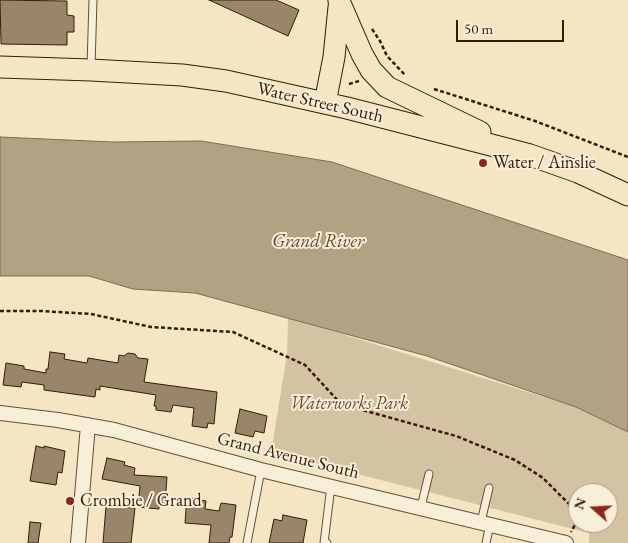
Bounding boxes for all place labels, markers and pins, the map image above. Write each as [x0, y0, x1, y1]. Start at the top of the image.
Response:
place label: Water / Ainslie [493, 152, 596, 174]
marker: Water / Ainslie [477, 157, 489, 169]
place label: Crombie / Grand [80, 490, 202, 512]
marker: Crombie / Grand [64, 495, 76, 507]

